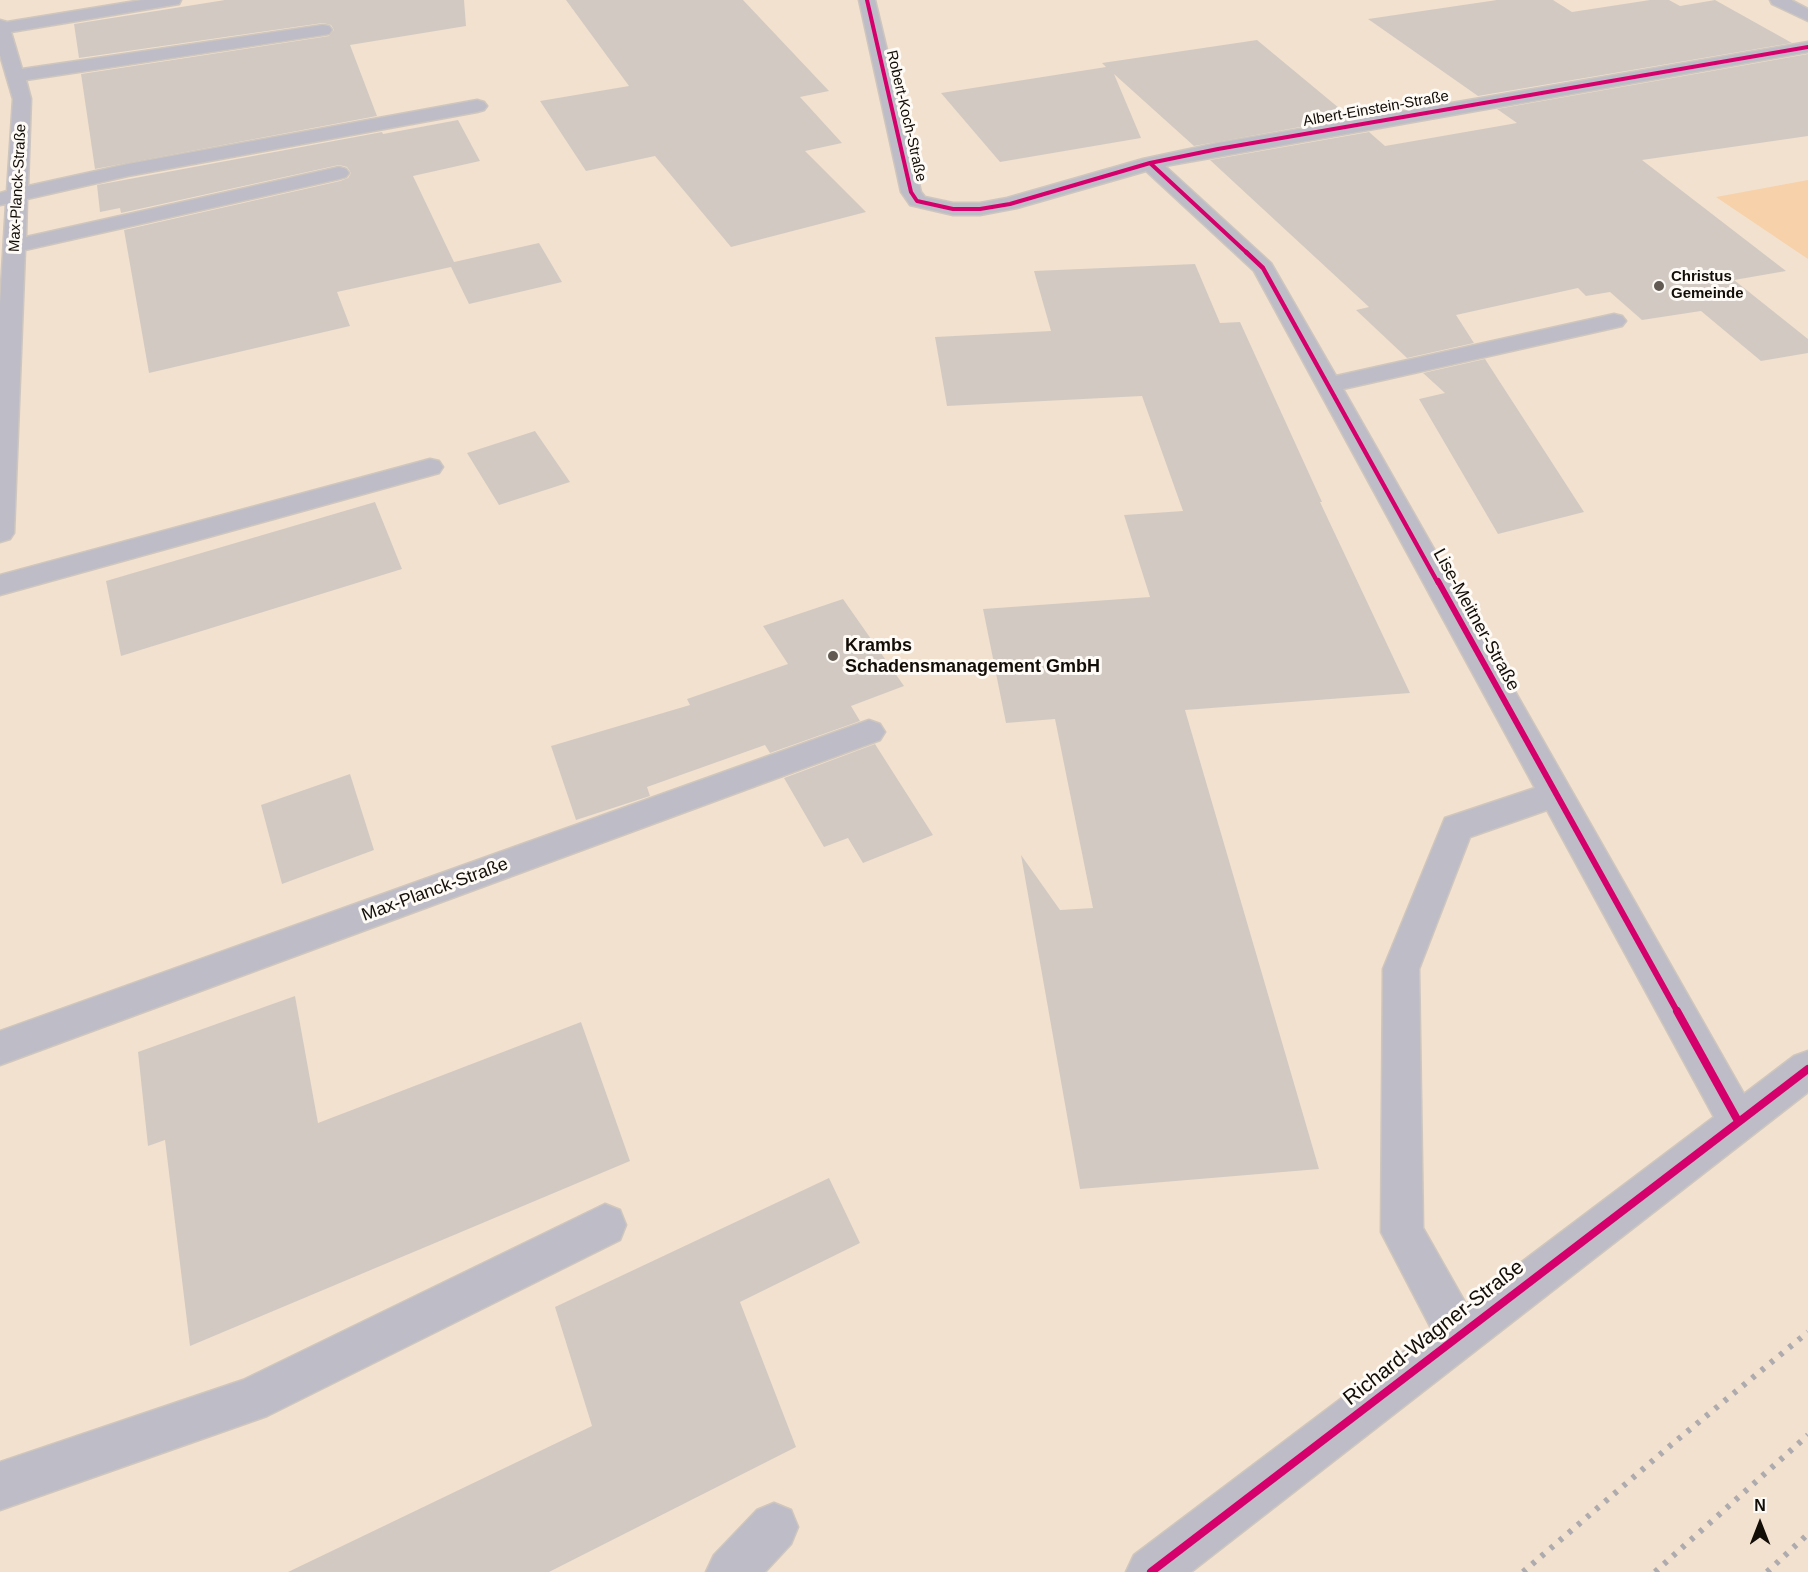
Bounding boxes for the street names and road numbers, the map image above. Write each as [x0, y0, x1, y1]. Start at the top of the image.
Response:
street label: Robert-Koch-Straße [882, 49, 930, 183]
street label: Albert-Einstein-Straße [1302, 87, 1450, 131]
street label: Max-Planck-Straße [6, 123, 30, 253]
street label: Lise-Meitner-Straße [1428, 545, 1524, 695]
street label: Max-Planck-Straße [359, 854, 511, 926]
street label: Richard-Wagner-Straße [1339, 1255, 1529, 1411]

